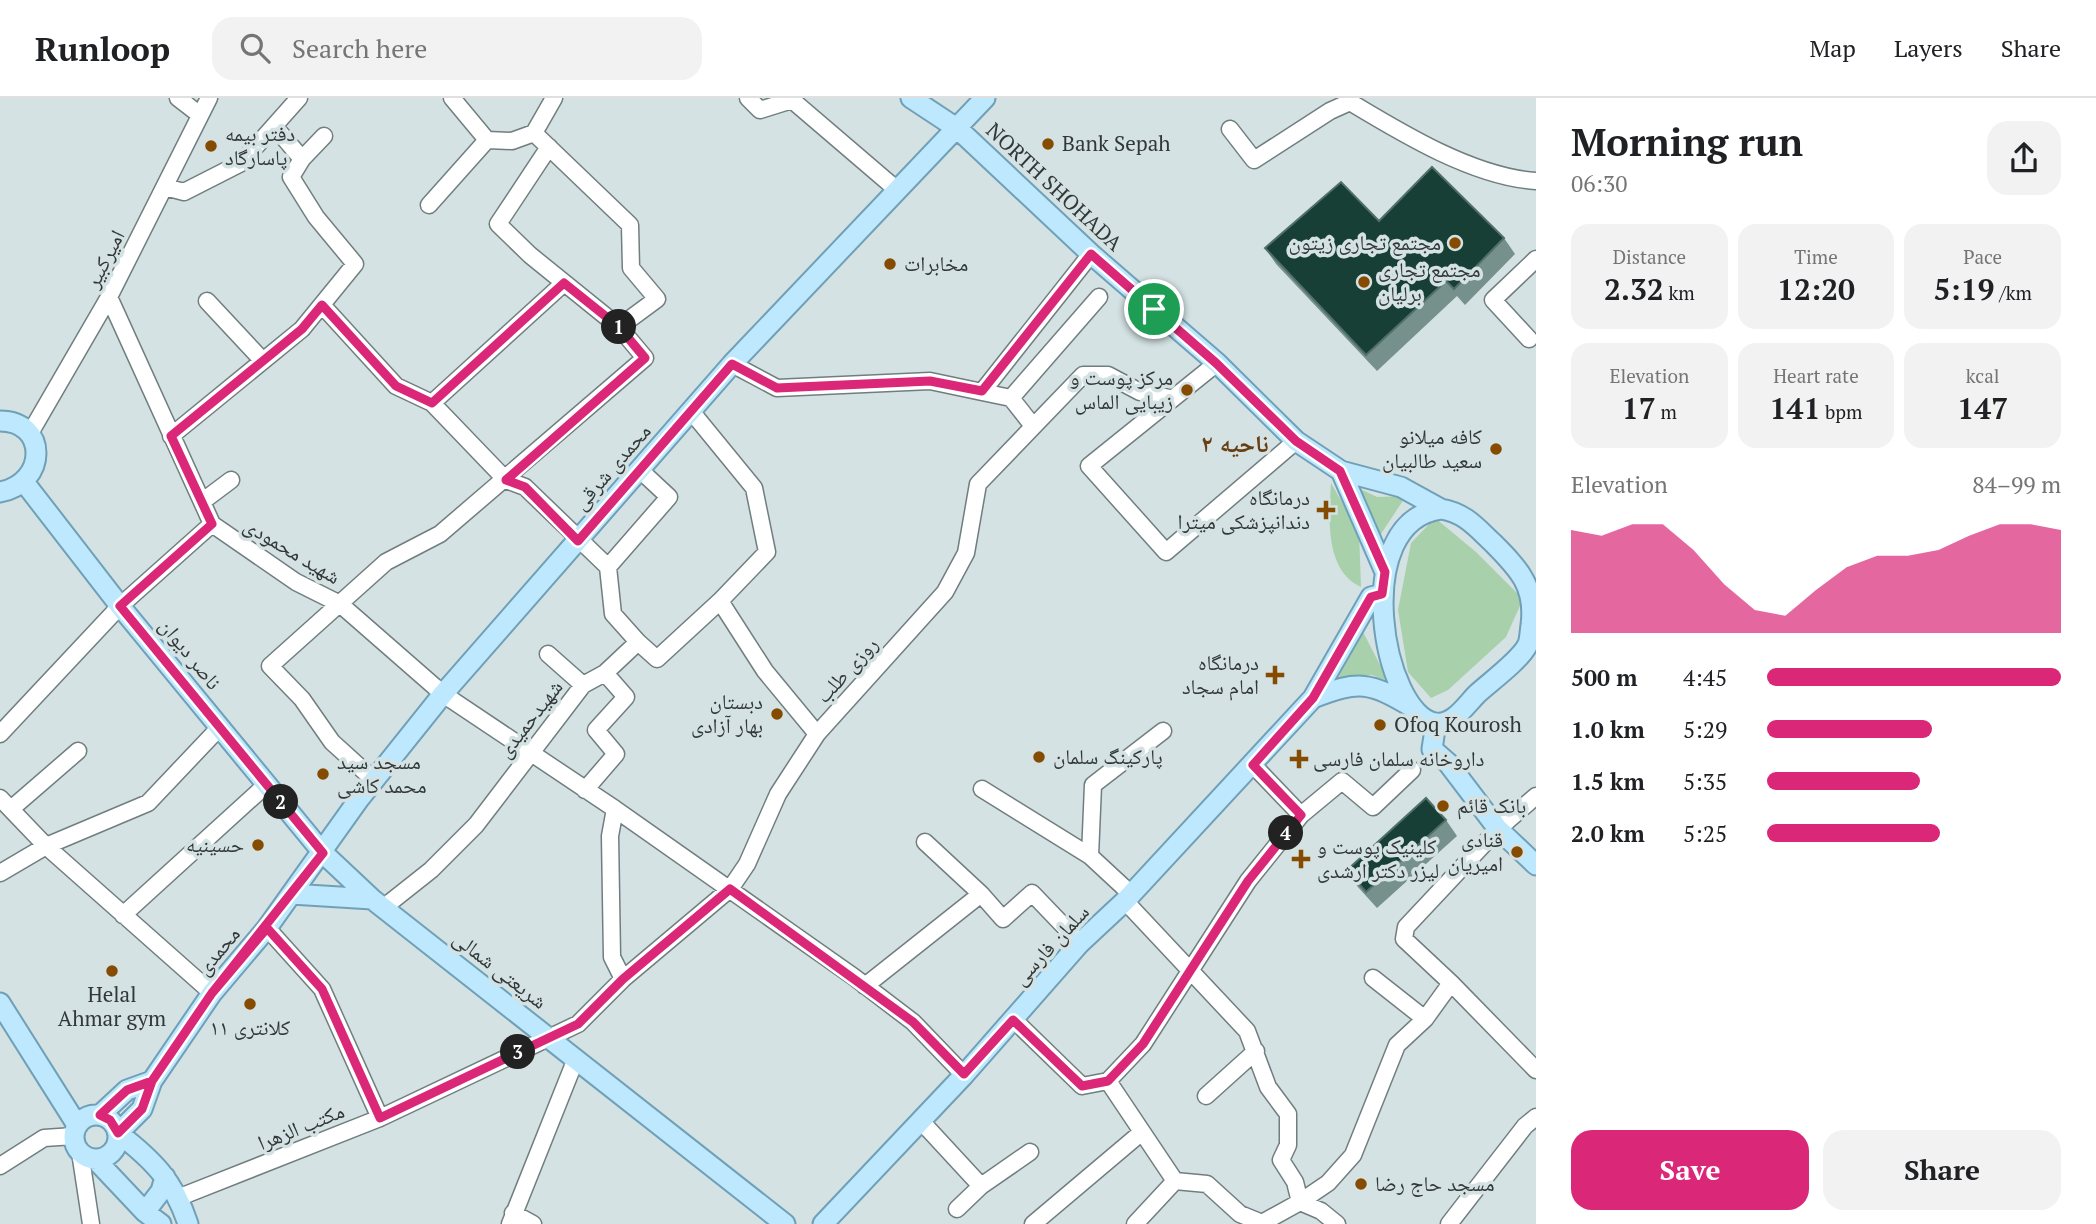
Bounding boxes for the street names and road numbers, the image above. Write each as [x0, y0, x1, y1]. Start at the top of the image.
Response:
street label: NORTH SHOHADA [981, 116, 1129, 257]
street label: امیرکبیر [77, 225, 131, 293]
street label: محمدی شرقی [566, 417, 657, 515]
street label: شهید محمودی [239, 510, 346, 590]
street label: ناصر دیوان [153, 612, 228, 695]
street label: روزی طلب [809, 630, 884, 709]
street label: شهیدحمیدی [490, 674, 569, 763]
street label: سلمان فارسی [1006, 898, 1095, 991]
street label: محمدی [189, 920, 246, 980]
street label: شریعتی شمالی [448, 924, 553, 1015]
street label: مکتب الزهرا [253, 1096, 348, 1156]

